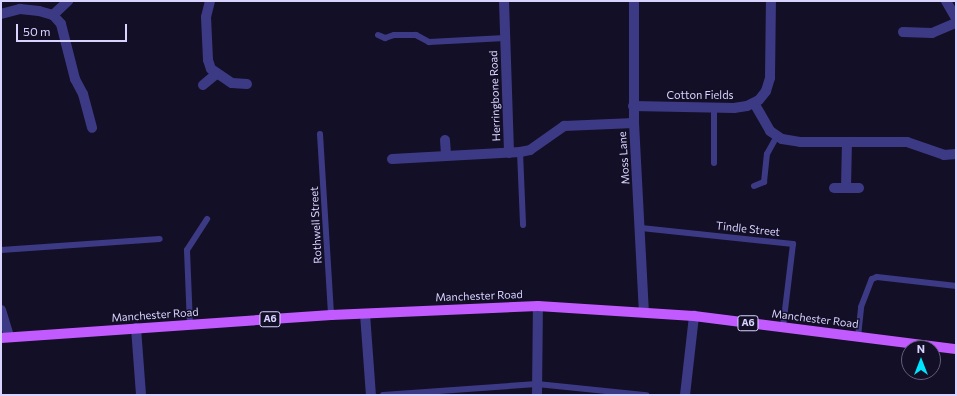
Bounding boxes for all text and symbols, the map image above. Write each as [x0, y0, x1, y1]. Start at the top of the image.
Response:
scale bar [18, 16, 129, 42]
text: 50 m [23, 24, 51, 38]
street label: Herringbone Road [487, 50, 503, 142]
street label: Cotton Fields [666, 88, 734, 102]
street label: Moss Lane [616, 131, 632, 185]
street label: Rothwell Street [307, 186, 325, 264]
street label: Tindle Street [715, 219, 781, 239]
street label: Manchester Road [435, 288, 523, 304]
street label: Manchester Road [111, 305, 199, 325]
street label: Manchester Road [771, 307, 859, 331]
road number: A6 [259, 311, 281, 327]
road number: A6 [737, 315, 759, 331]
north arrow [901, 340, 941, 380]
text: N [917, 342, 925, 355]

